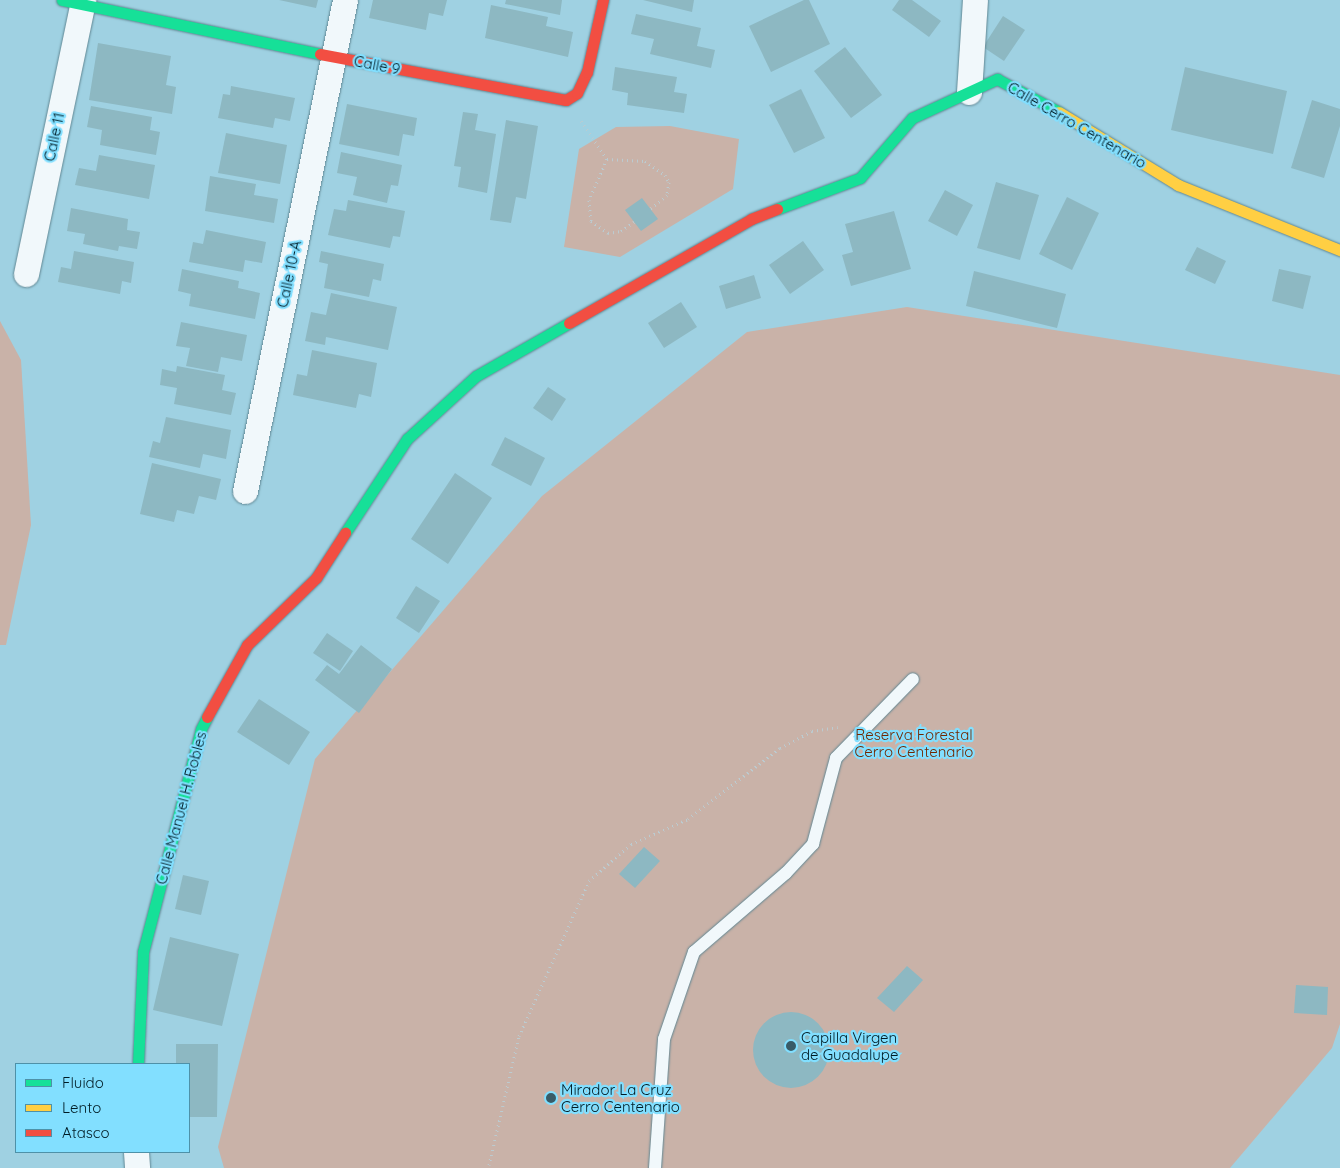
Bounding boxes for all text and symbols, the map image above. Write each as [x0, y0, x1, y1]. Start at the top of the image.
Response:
street label: Calle 9 [352, 52, 402, 78]
street label: Calle Cerro Centenario [1004, 78, 1150, 172]
street label: Calle 11 [40, 111, 68, 163]
street label: Calle 10-A [273, 239, 305, 309]
park label: Reserva Forestal Cerro Centenario [855, 725, 973, 760]
street label: Calle Manuel H. Robles [152, 730, 210, 886]
place label: Capilla Virgen de Guadalupe [801, 1028, 898, 1063]
marker: Capilla Virgen de Guadalupe [785, 1040, 797, 1052]
legend [15, 1063, 190, 1153]
text: Fluido [62, 1073, 104, 1092]
place label: Mirador La Cruz Cerro Centenario [561, 1080, 680, 1115]
marker: Mirador La Cruz Cerro Centenario [545, 1092, 557, 1104]
text: Lento [62, 1098, 101, 1117]
text: Atasco [62, 1123, 110, 1142]

